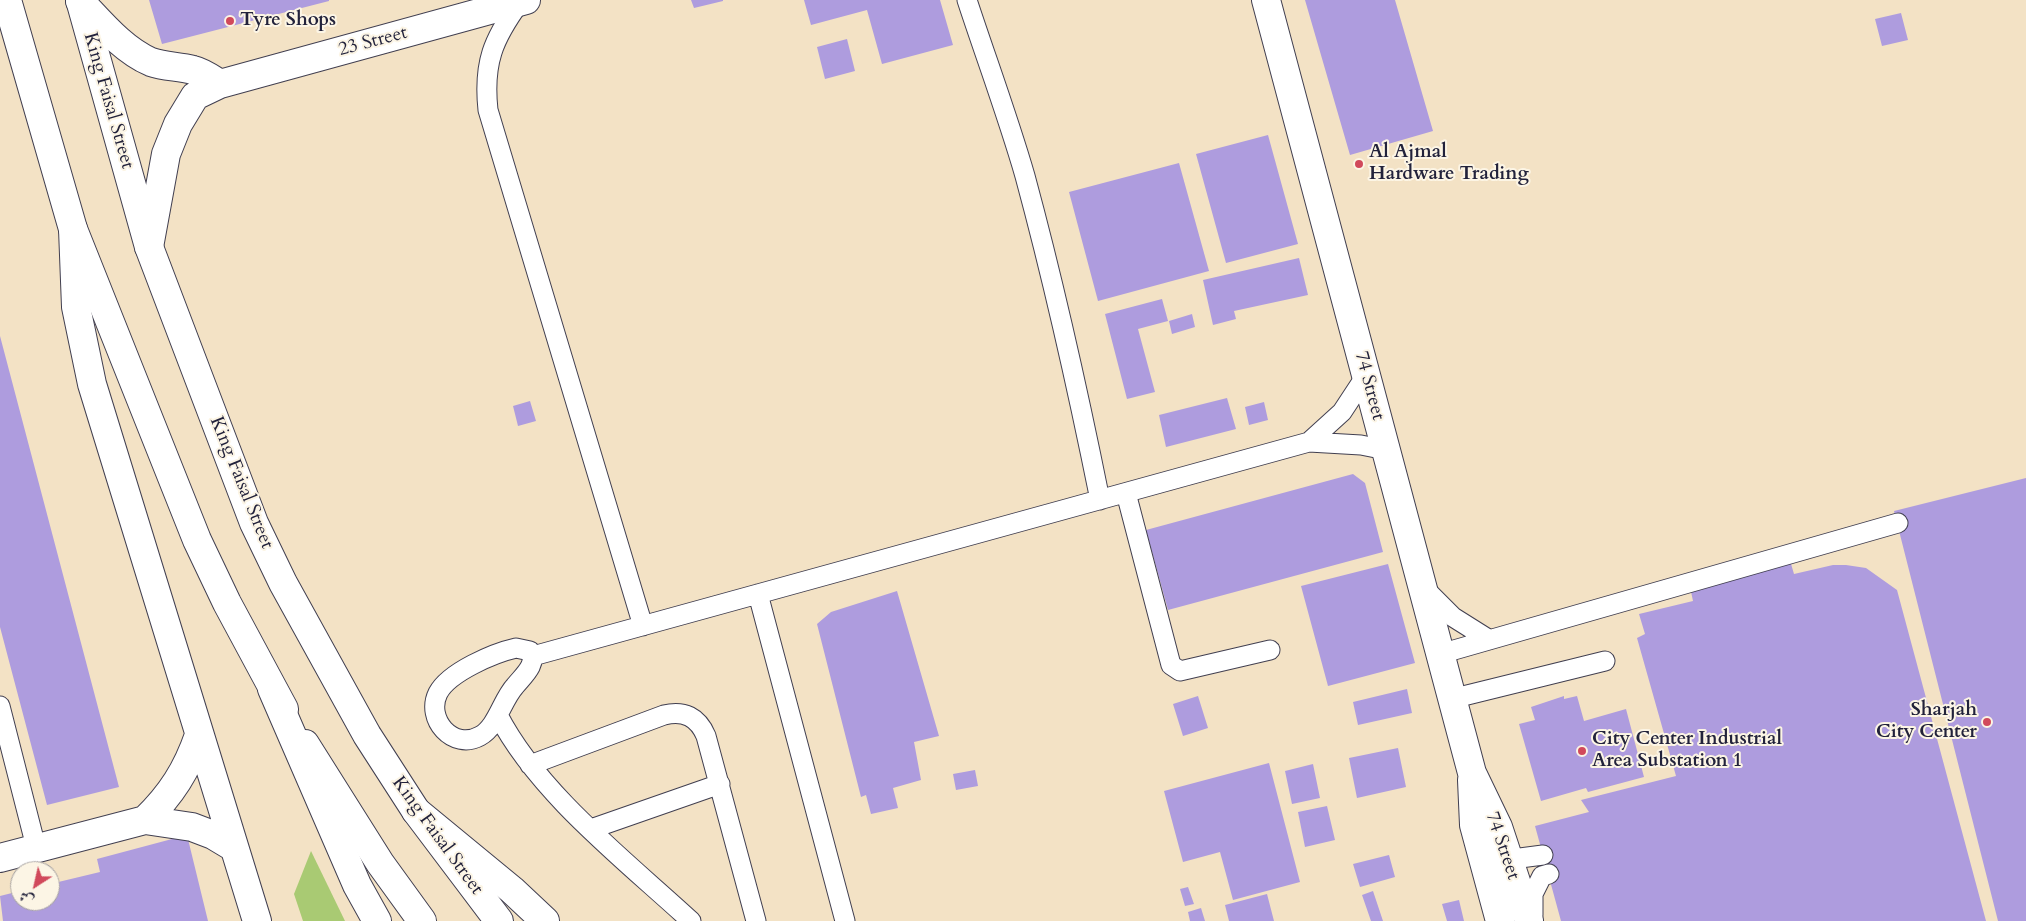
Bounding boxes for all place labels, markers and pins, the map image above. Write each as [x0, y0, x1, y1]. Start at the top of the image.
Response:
place label: Tyre Shops [240, 10, 336, 32]
marker: Tyre Shops [224, 15, 236, 27]
place label: Al Ajmal Hardware Trading [1369, 142, 1529, 186]
marker: Al Ajmal Hardware Trading [1353, 158, 1365, 170]
place label: Sharjah City Center [1876, 700, 1977, 744]
marker: Sharjah City Center [1981, 716, 1993, 728]
place label: City Center Industrial Area Substation 1 [1592, 729, 1782, 773]
marker: City Center Industrial Area Substation 1 [1576, 745, 1588, 757]

